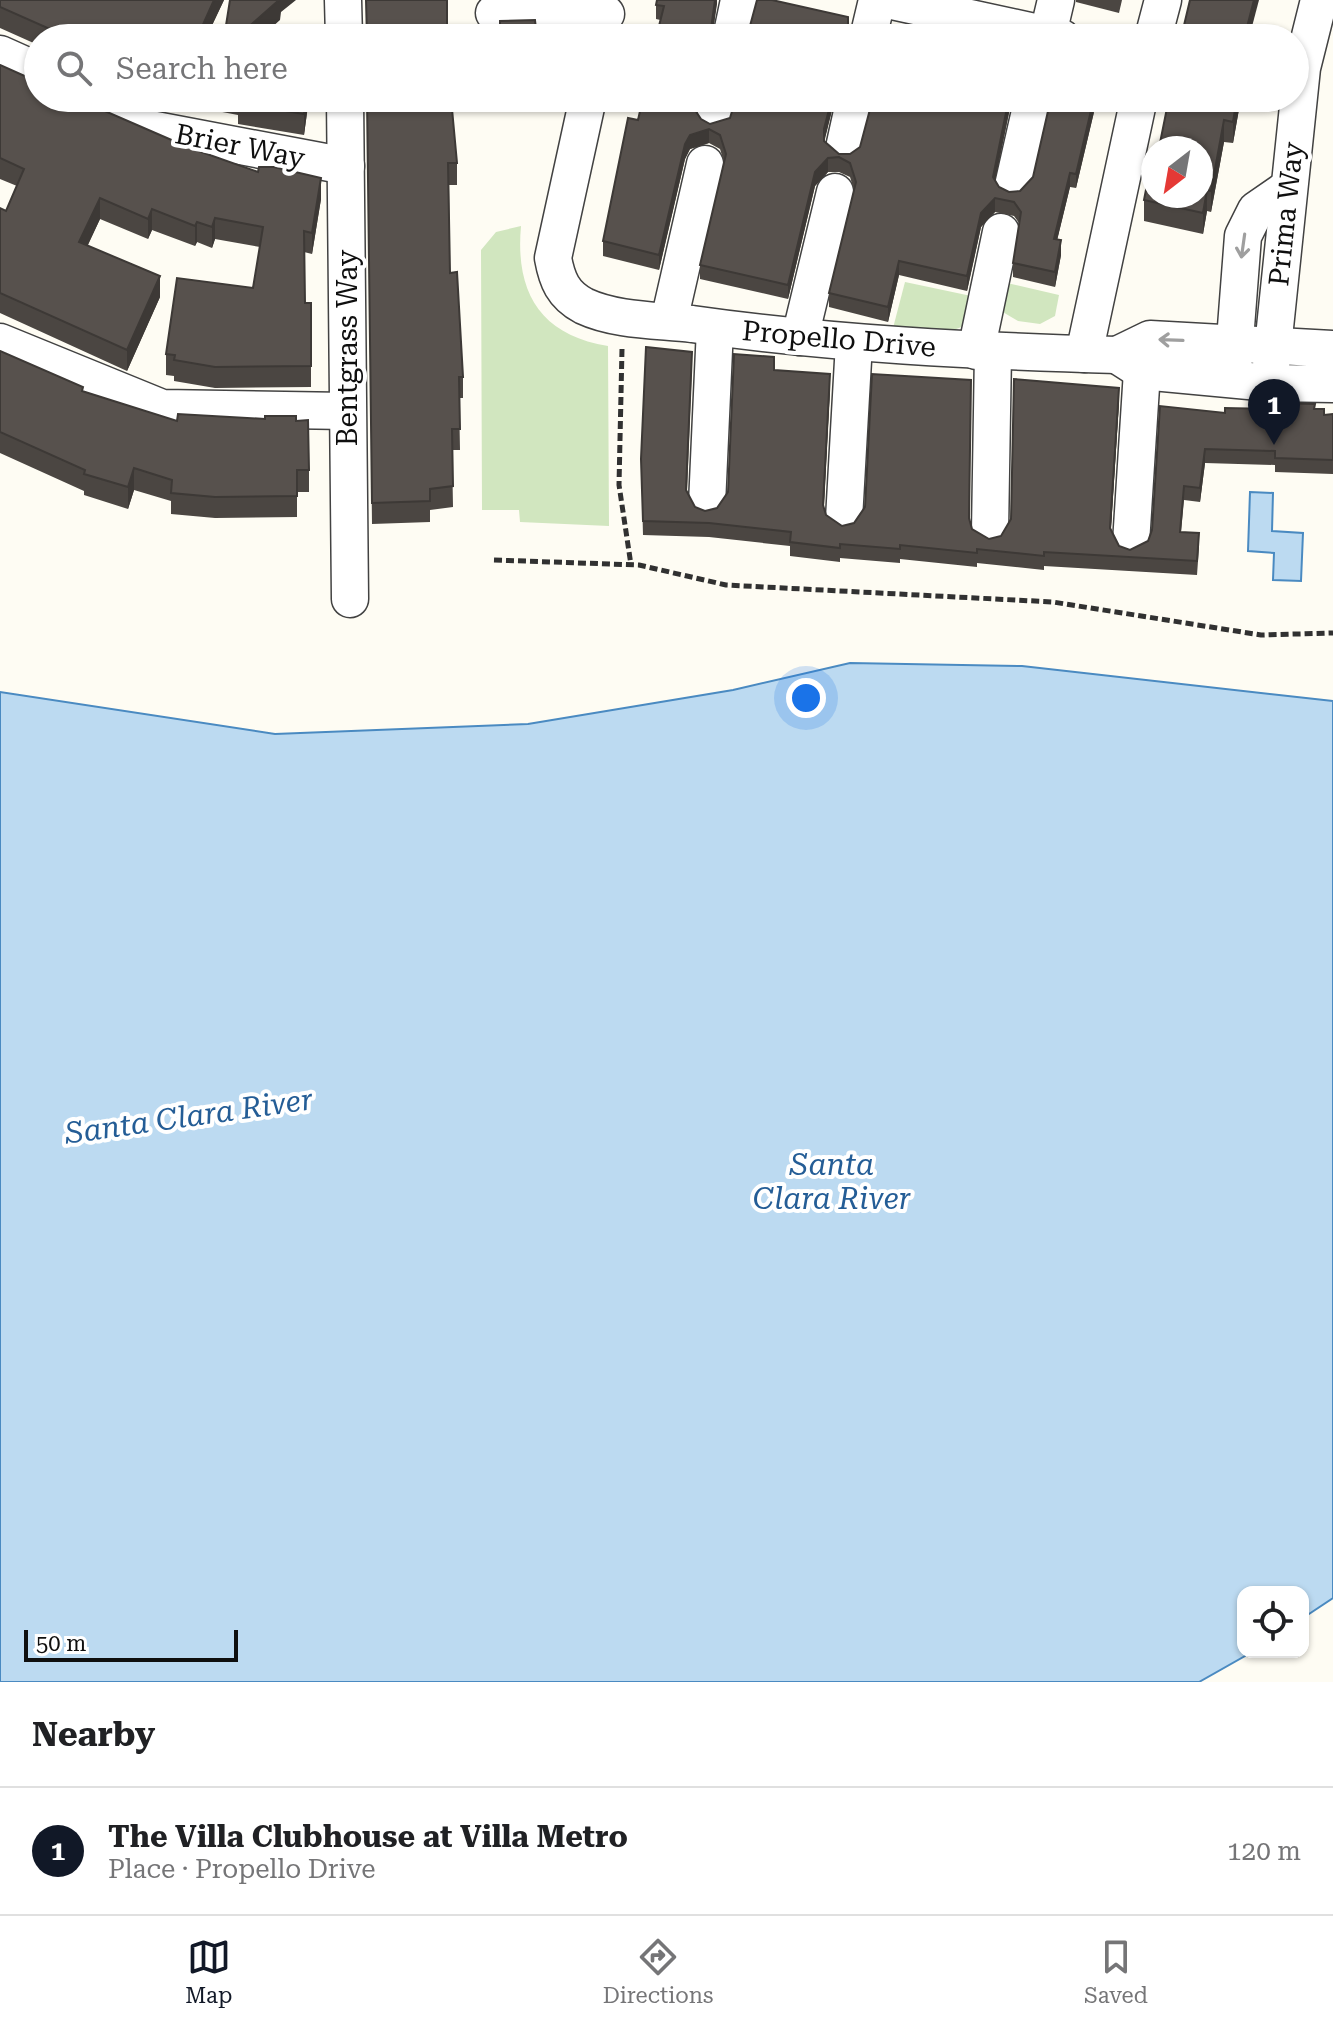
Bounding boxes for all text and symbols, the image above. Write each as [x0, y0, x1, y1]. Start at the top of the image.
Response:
search box [24, 24, 1309, 112]
icon: search [52, 46, 96, 90]
text: Search here [116, 51, 288, 86]
street label: Brier Way [172, 117, 308, 175]
north arrow [1141, 136, 1213, 208]
street label: Prima Way [1262, 140, 1310, 288]
one-way arrow [1235, 233, 1250, 258]
street label: Bentgrass Way [331, 249, 364, 446]
street label: Propello Drive [741, 314, 937, 364]
one-way arrow [1158, 332, 1185, 348]
pin: 1 [1248, 379, 1300, 445]
your location [786, 678, 826, 718]
water label: Santa Clara River [62, 1081, 316, 1151]
water label: Santa Clara River [753, 1147, 912, 1216]
map controls [1237, 1586, 1309, 1658]
button: locate [1237, 1586, 1309, 1658]
scale bar [24, 1626, 238, 1662]
text: 50 m [36, 1631, 86, 1656]
text: Nearby [32, 1714, 155, 1754]
text: The Villa Clubhouse at Villa Metro [108, 1819, 628, 1854]
text: 1 [51, 1836, 65, 1866]
text: 120 m [1227, 1836, 1301, 1866]
text: Place · Propello Drive [108, 1854, 376, 1884]
tab: Map [185, 1935, 232, 2008]
tab: Directions [603, 1935, 713, 2008]
tab: Saved [1084, 1935, 1148, 2008]

